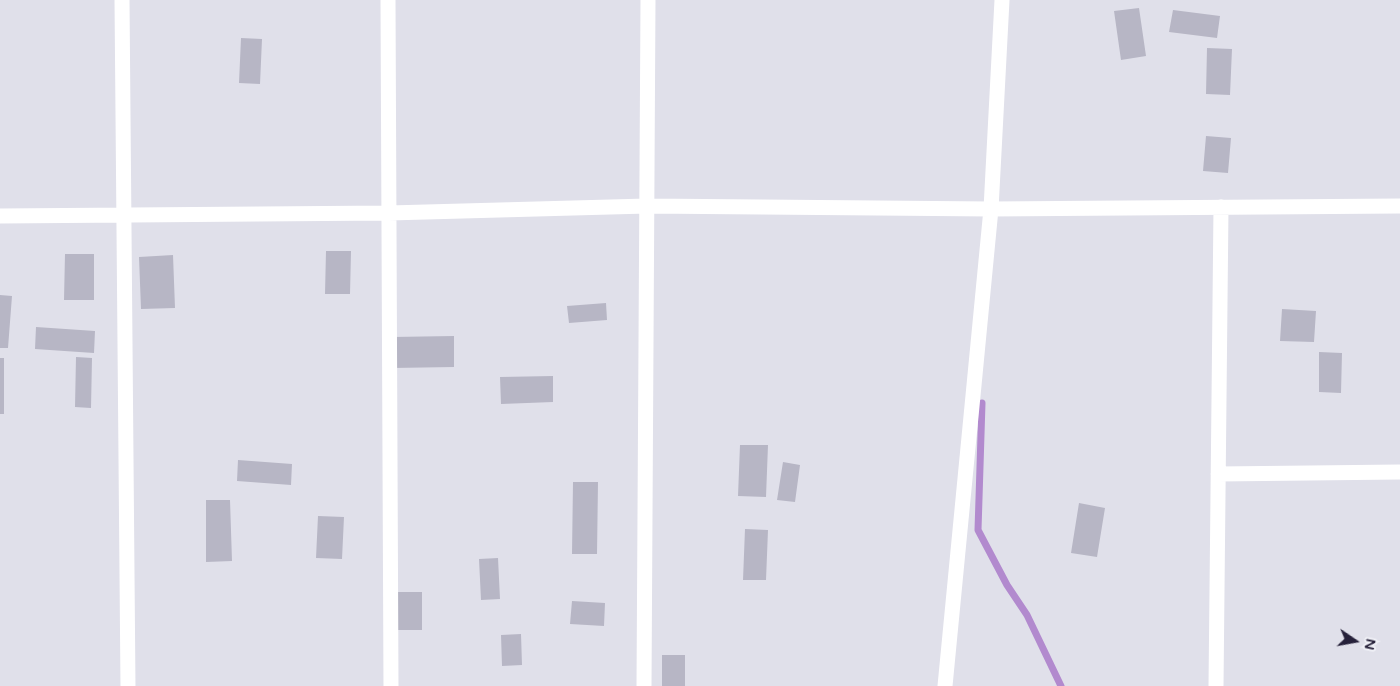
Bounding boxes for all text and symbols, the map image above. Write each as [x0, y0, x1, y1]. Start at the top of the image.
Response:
north arrow [1330, 616, 1380, 666]
text: N [1361, 637, 1380, 651]

